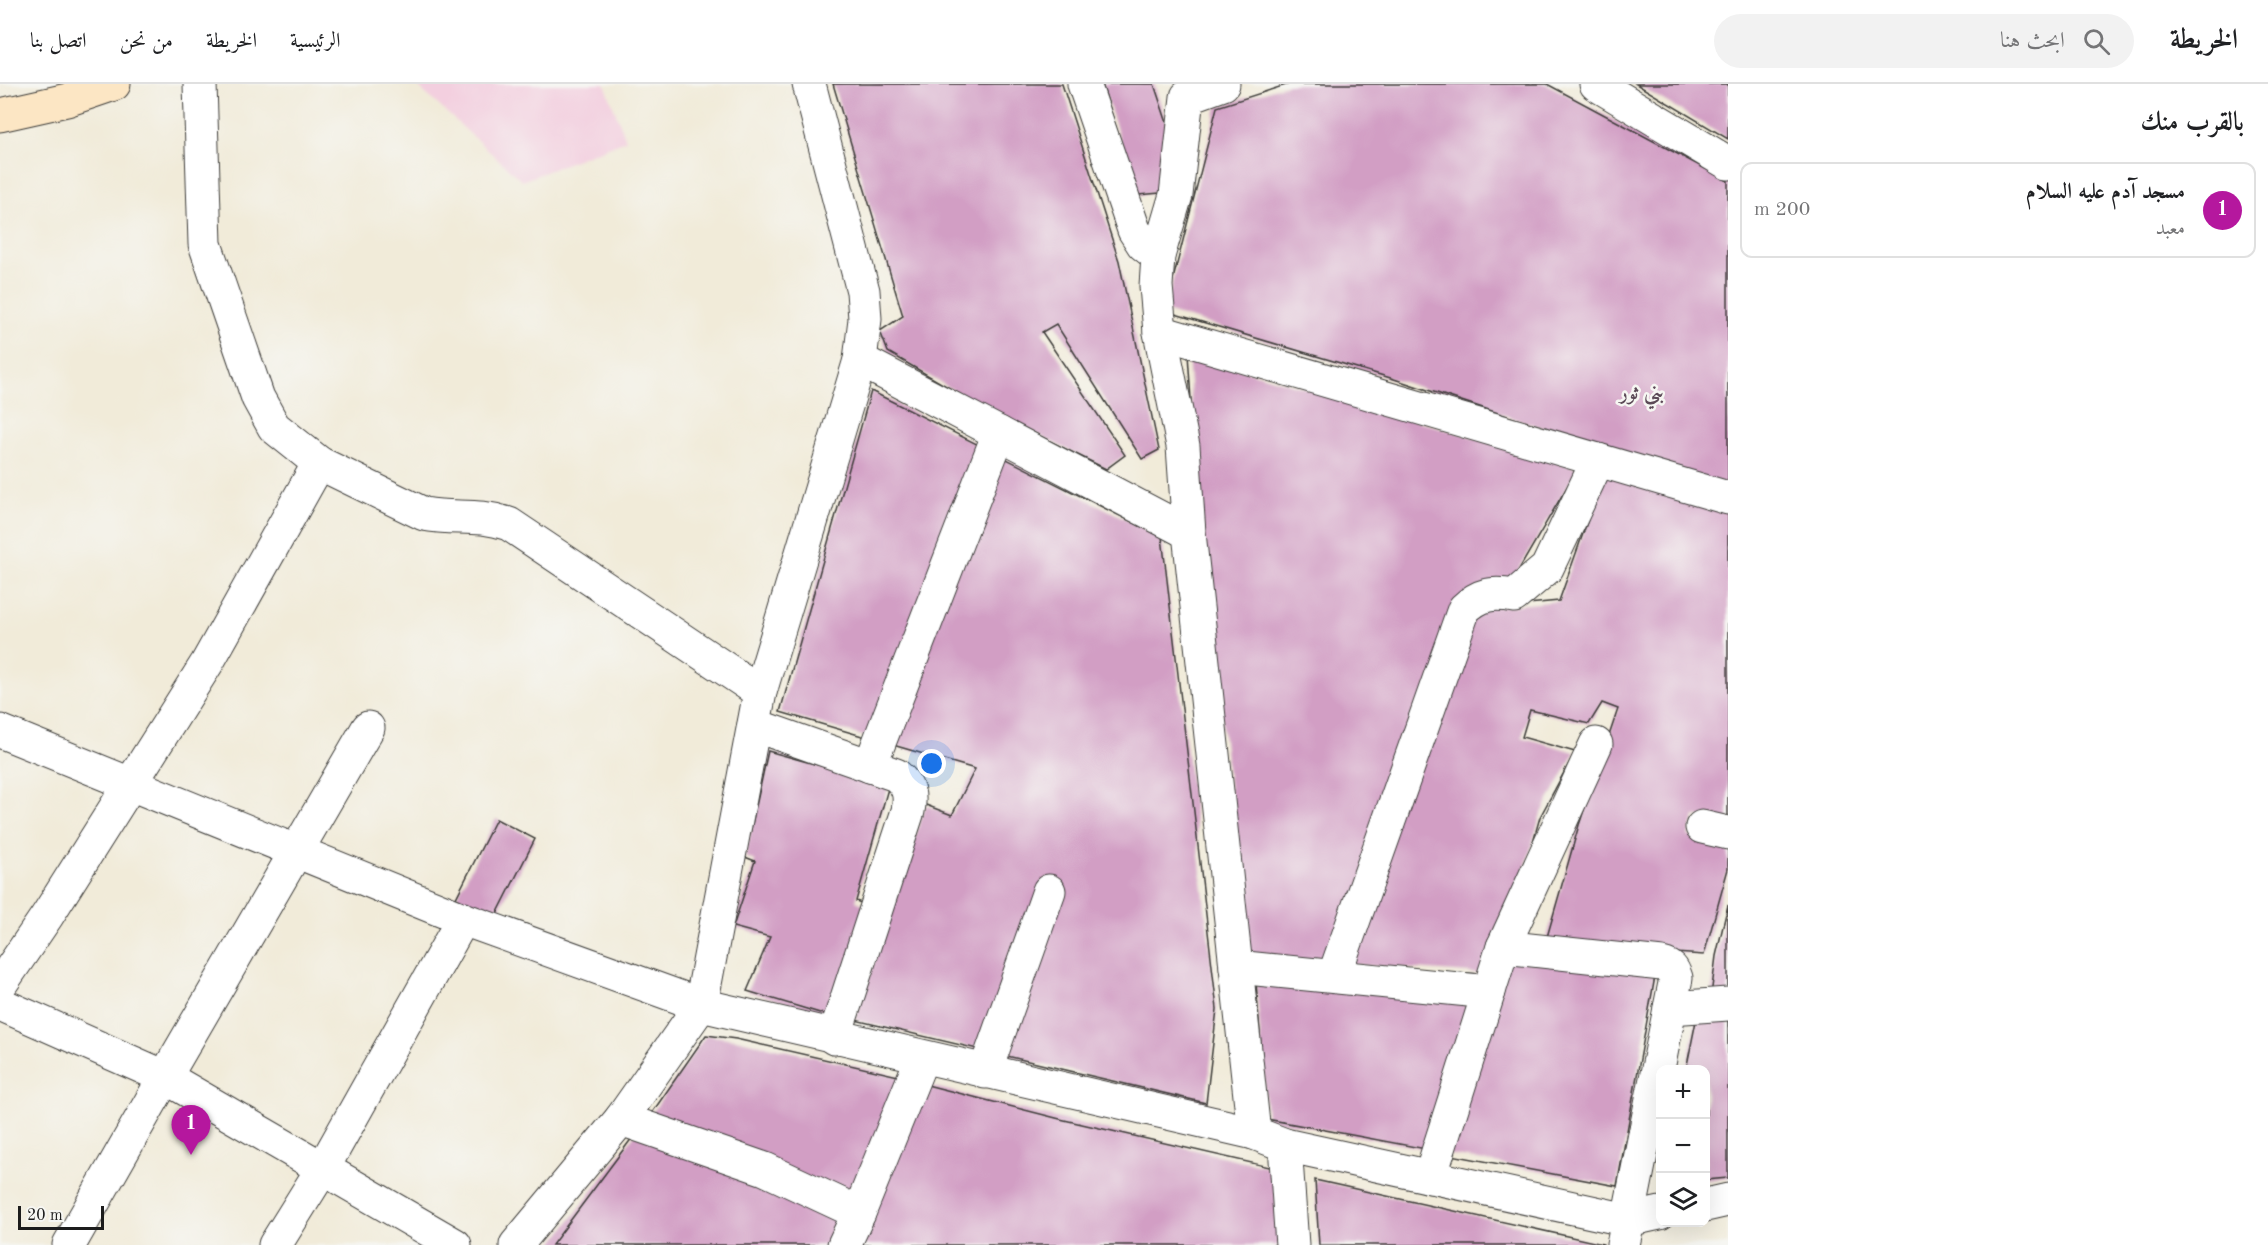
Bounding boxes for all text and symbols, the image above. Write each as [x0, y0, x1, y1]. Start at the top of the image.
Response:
search box [1714, 14, 2134, 68]
icon: search [2080, 25, 2113, 58]
text: الخريطة [2170, 27, 2238, 55]
text: ابحث هنا [2000, 30, 2065, 52]
text: اتصل بنا [30, 31, 87, 52]
text: من نحن [120, 31, 173, 52]
text: الخريطة [206, 31, 257, 52]
text: الرئيسية [290, 31, 341, 52]
text: بالقرب منك [2141, 110, 2244, 136]
text: مسجد آدم عليه السلام [2026, 181, 2185, 203]
text: 200 m [1754, 200, 1810, 220]
text: 1 [2217, 200, 2228, 220]
text: معبد [2156, 219, 2185, 239]
district label: بني ثور [1618, 384, 1664, 410]
your location [917, 749, 946, 778]
map controls [1656, 1065, 1710, 1227]
button: + [1656, 1065, 1710, 1119]
pin: 1 [172, 1106, 210, 1155]
button: − [1656, 1119, 1710, 1173]
button: layers [1656, 1173, 1710, 1227]
scale bar [18, 1203, 104, 1230]
text: 20 m [27, 1208, 63, 1224]

